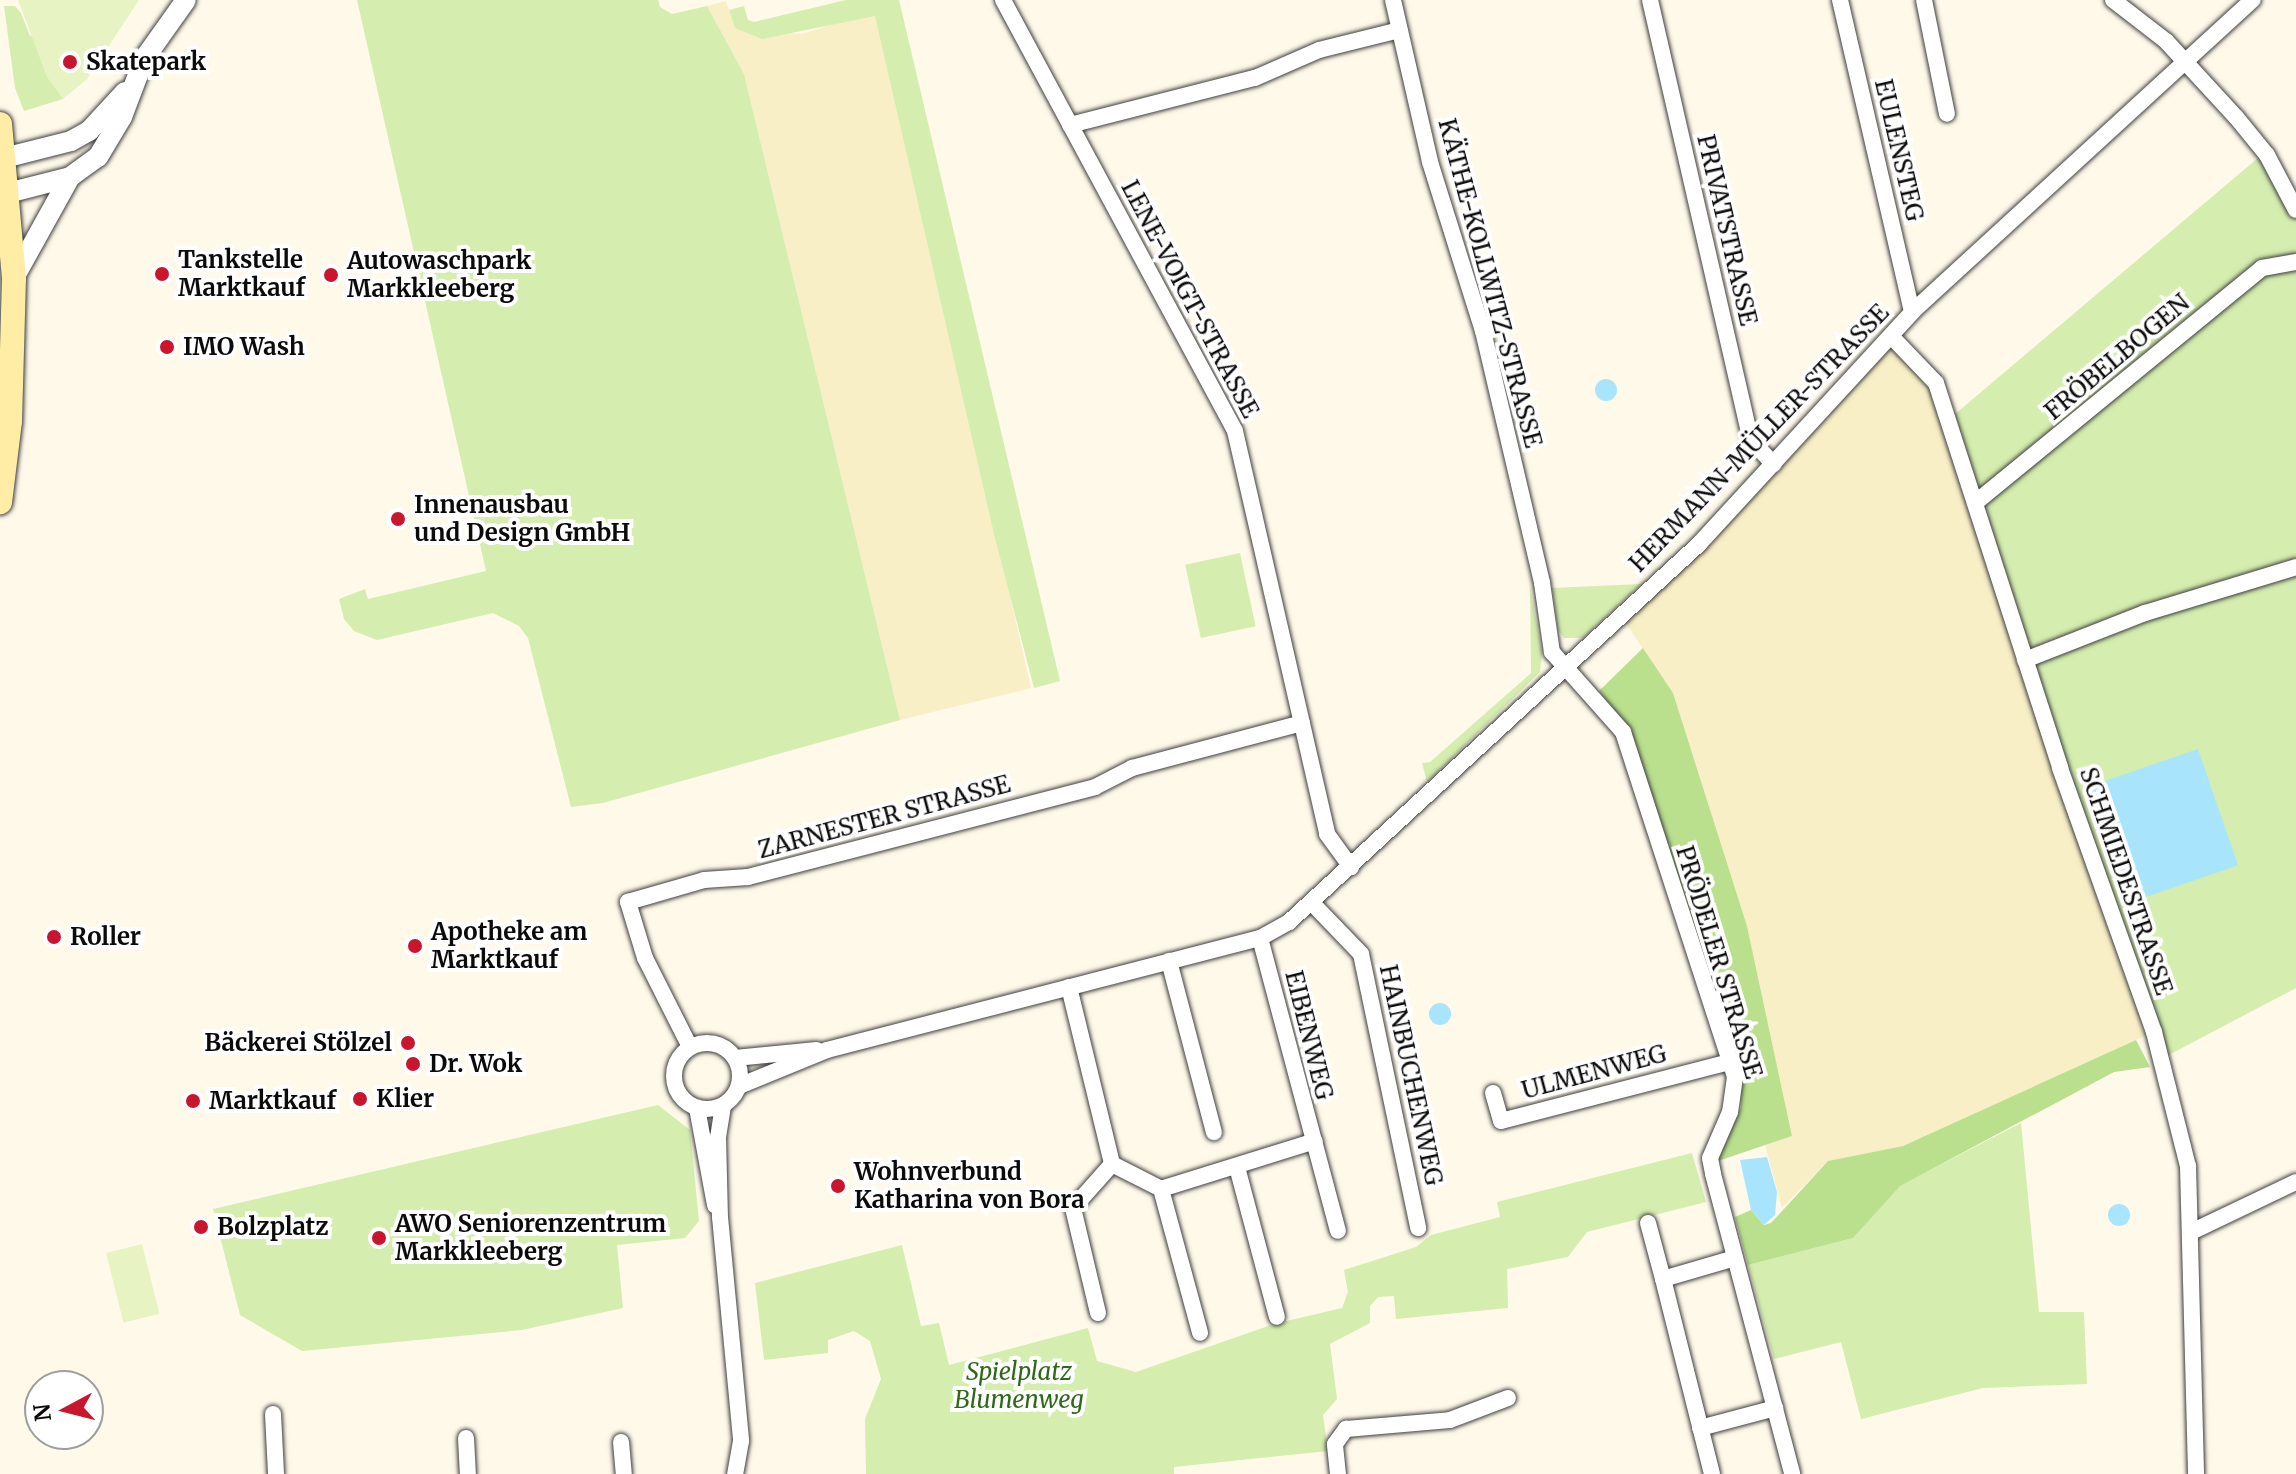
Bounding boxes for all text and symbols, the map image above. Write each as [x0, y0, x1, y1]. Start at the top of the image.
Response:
place label: Skatepark [86, 48, 206, 76]
marker: Skatepark [61, 53, 79, 71]
street label: EULENSTEG [1869, 76, 1929, 224]
street label: KÄTHE-KOLLWITZ-STRASSE [1432, 115, 1548, 451]
street label: PRIVATSTRASSE [1691, 132, 1763, 328]
street label: LENE-VOIGT-STRASSE [1115, 175, 1265, 423]
place label: Tankstelle Marktkauf [178, 246, 305, 302]
place label: Autowaschpark Markkleeberg [347, 247, 531, 303]
marker: Tankstelle Marktkauf [153, 265, 171, 283]
marker: Autowaschpark Markkleeberg [322, 266, 340, 284]
street label: FRÖBELBOGEN [2039, 288, 2195, 426]
street label: HERMANN-MÜLLER-STRASSE [1623, 298, 1895, 578]
place label: IMO Wash [183, 333, 305, 361]
marker: IMO Wash [158, 338, 176, 356]
place label: Innenausbau und Design GmbH [414, 491, 630, 547]
marker: Innenausbau und Design GmbH [389, 510, 407, 528]
street label: SCHMIEDESTRASSE [2074, 764, 2178, 998]
street label: ZARNESTER STRASSE [755, 769, 1013, 865]
street label: PRÖDELER STRASSE [1670, 842, 1768, 1082]
place label: Apotheke am Marktkauf [431, 918, 587, 974]
place label: Roller [70, 923, 141, 951]
marker: Roller [45, 928, 63, 946]
marker: Apotheke am Marktkauf [406, 937, 424, 955]
street label: HAINBUCHENWEG [1374, 962, 1448, 1188]
street label: EIBENWEG [1279, 968, 1339, 1102]
place label: Bäckerei Stölzel [204, 1029, 392, 1057]
marker: Bäckerei Stölzel [399, 1034, 417, 1052]
street label: ULMENWEG [1519, 1039, 1669, 1105]
place label: Dr. Wok [429, 1050, 522, 1078]
marker: Dr. Wok [404, 1055, 422, 1073]
place label: Klier [376, 1085, 434, 1113]
place label: Marktkauf [209, 1087, 336, 1115]
marker: Klier [351, 1090, 369, 1108]
marker: Marktkauf [184, 1092, 202, 1110]
place label: Wohnverbund Katharina von Bora [854, 1158, 1085, 1214]
marker: Wohnverbund Katharina von Bora [829, 1177, 847, 1195]
place label: AWO Seniorenzentrum Markkleeberg [395, 1210, 666, 1266]
place label: Bolzplatz [217, 1213, 328, 1241]
marker: Bolzplatz [192, 1218, 210, 1236]
marker: AWO Seniorenzentrum Markkleeberg [370, 1229, 388, 1247]
park label: Spielplatz Blumenweg [954, 1358, 1084, 1414]
north arrow [24, 1370, 104, 1450]
text: N [27, 1402, 57, 1423]

